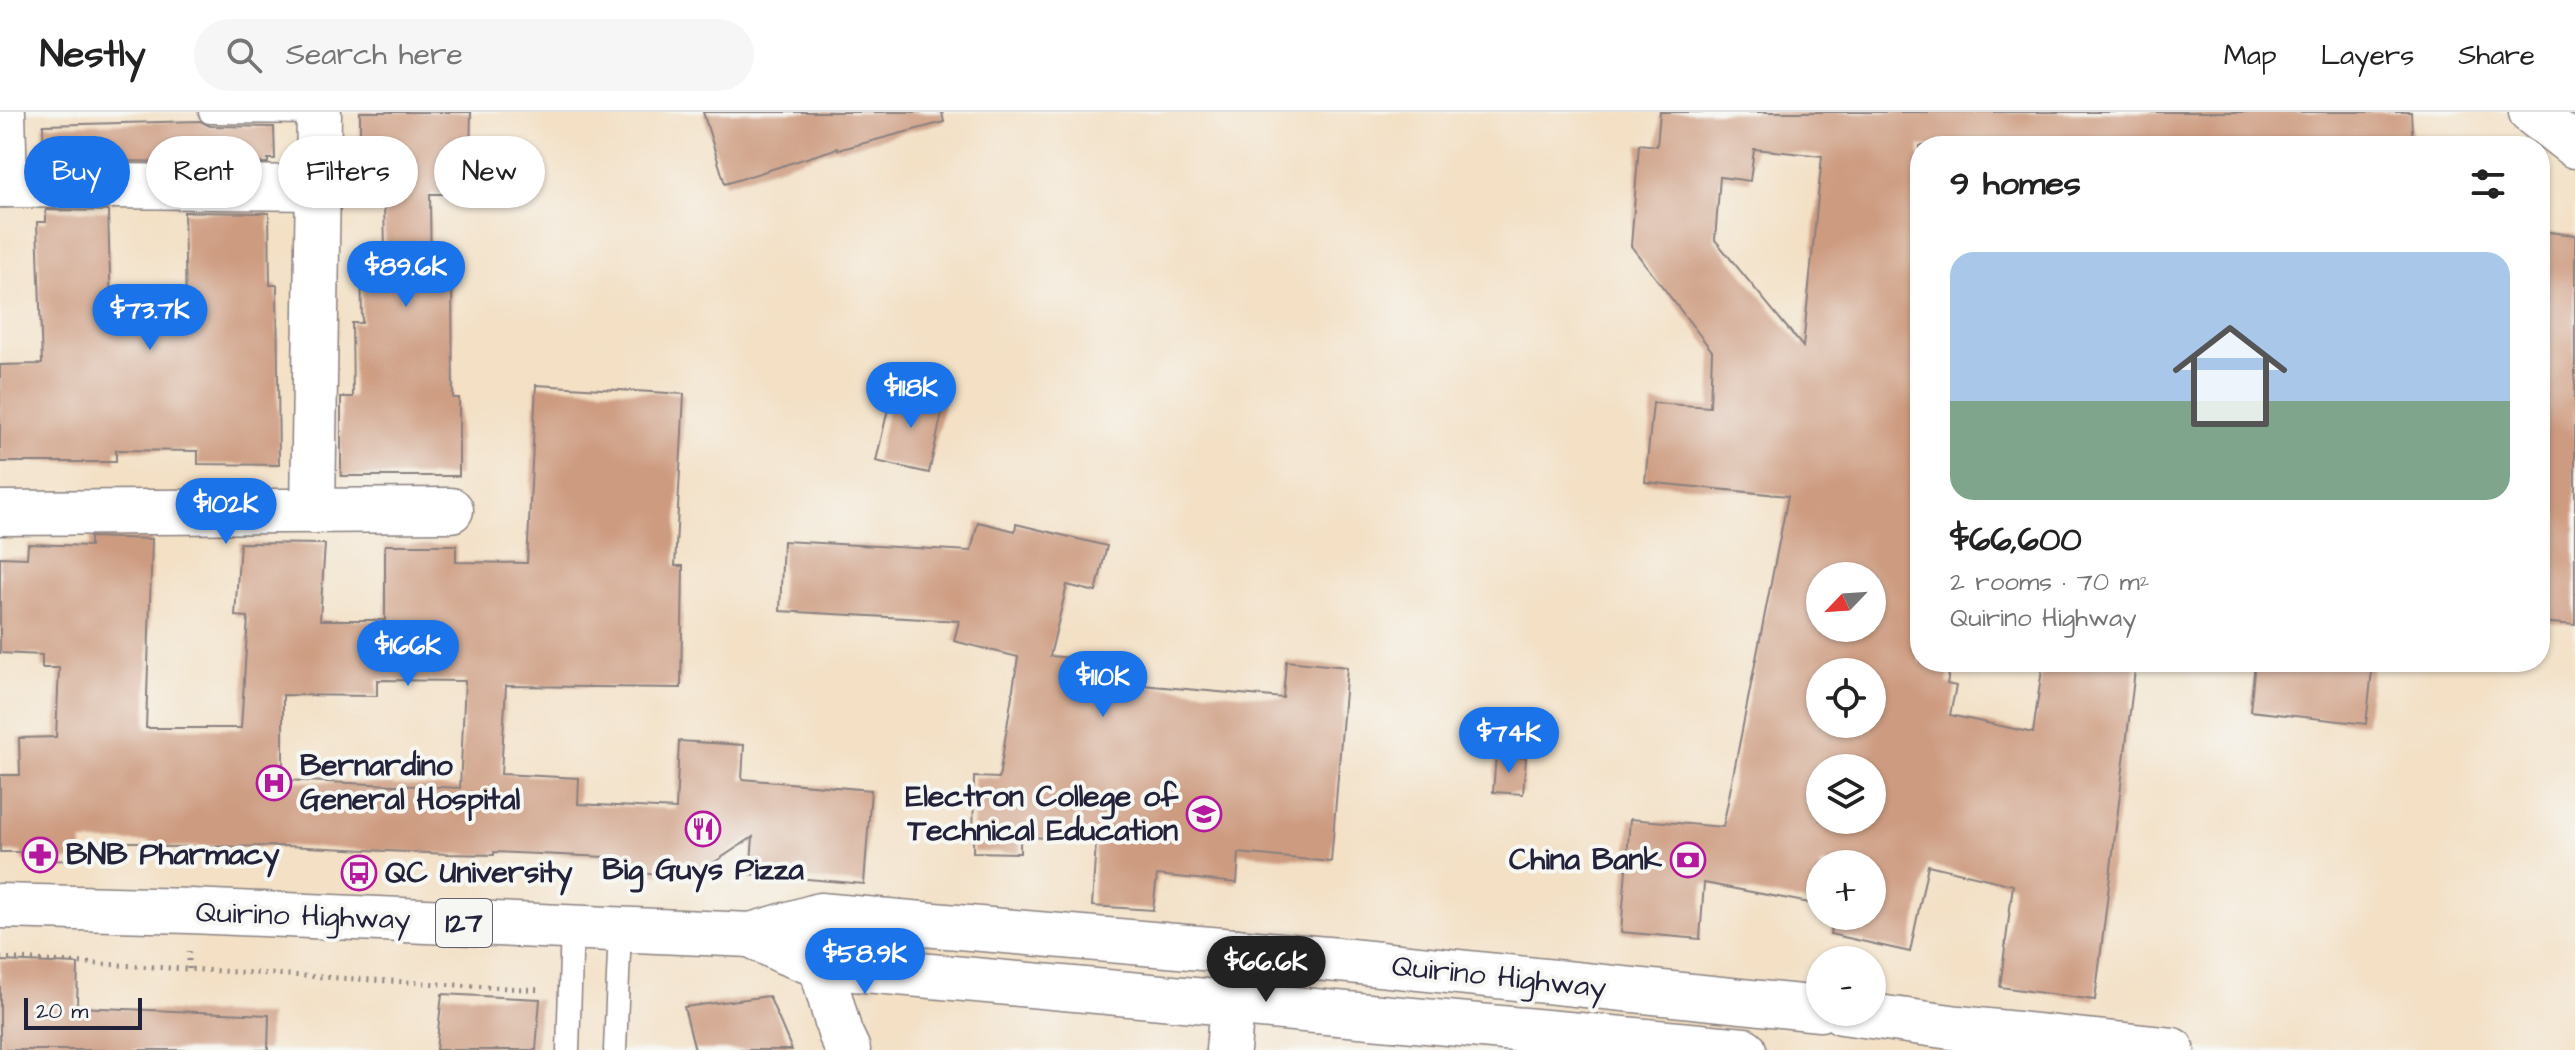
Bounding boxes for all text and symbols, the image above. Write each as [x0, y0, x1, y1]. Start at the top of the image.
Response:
search box [194, 19, 754, 91]
text: Nestly [40, 29, 146, 81]
icon: search [222, 33, 266, 77]
text: Search here [286, 34, 463, 76]
text: Map [2224, 36, 2277, 75]
text: Layers [2321, 36, 2414, 75]
text: Share [2458, 36, 2535, 75]
chip: Buy [24, 136, 130, 208]
chip: Rent [146, 136, 262, 208]
chip: Filters [278, 136, 418, 208]
chip: New [434, 136, 545, 208]
text: 9 homes [1950, 160, 2081, 208]
icon: filters [2466, 162, 2510, 206]
pin: $89.6K [341, 241, 471, 309]
text: $89.6K [365, 249, 447, 285]
pin: $73.7K [85, 284, 215, 352]
text: $73.7K [110, 292, 190, 328]
icon: home [2158, 304, 2302, 448]
pin: $118K [855, 362, 967, 430]
text: $118K [884, 370, 938, 406]
pin: $102K [170, 478, 282, 546]
text: $102K [194, 486, 258, 522]
text: $66,600 [1950, 516, 2082, 564]
north arrow [1806, 562, 1886, 642]
map controls [1806, 562, 1886, 1026]
text: 2 rooms · 70 m² [1950, 564, 2149, 600]
text: Quirino Highway [1950, 600, 2136, 636]
pin: $166K [352, 620, 464, 688]
text: $166K [375, 628, 441, 664]
pin: $110K [1047, 651, 1159, 719]
button: locate [1806, 658, 1886, 738]
text: $110K [1076, 659, 1130, 695]
pin: $74K [1462, 707, 1556, 775]
text: $74K [1477, 715, 1541, 751]
place label: Bernardino General Hospital [300, 745, 521, 822]
button: layers [1806, 754, 1886, 834]
hospital icon: Bernardino General Hospital [255, 764, 293, 802]
place label: Electron College of Technical Education [906, 776, 1179, 852]
school or university icon: Electron College of Technical Education [1185, 795, 1223, 833]
restaurant icon: Big Guys Pizza [684, 810, 722, 848]
place label: BNB Pharmacy [66, 834, 280, 878]
pharmacy icon: BNB Pharmacy [21, 836, 59, 874]
place label: China Bank [1509, 839, 1663, 881]
bank icon: China Bank [1669, 841, 1707, 879]
place label: Big Guys Pizza [602, 849, 804, 893]
button: + [1806, 850, 1886, 930]
place label: QC University [385, 852, 573, 896]
bus stop icon: QC University [340, 854, 378, 892]
street label: Quirino Highway [195, 891, 411, 942]
road number: 127 [436, 899, 492, 947]
pin: $58.9K [800, 928, 930, 996]
text: $58.9K [823, 936, 907, 972]
pin: $66.6K [1201, 936, 1331, 1004]
text: $66.6K [1225, 944, 1307, 980]
street label: Quirino Highway [1390, 945, 1608, 1010]
button: − [1806, 946, 1886, 1026]
scale bar [24, 994, 142, 1030]
text: 20 m [36, 996, 88, 1027]

